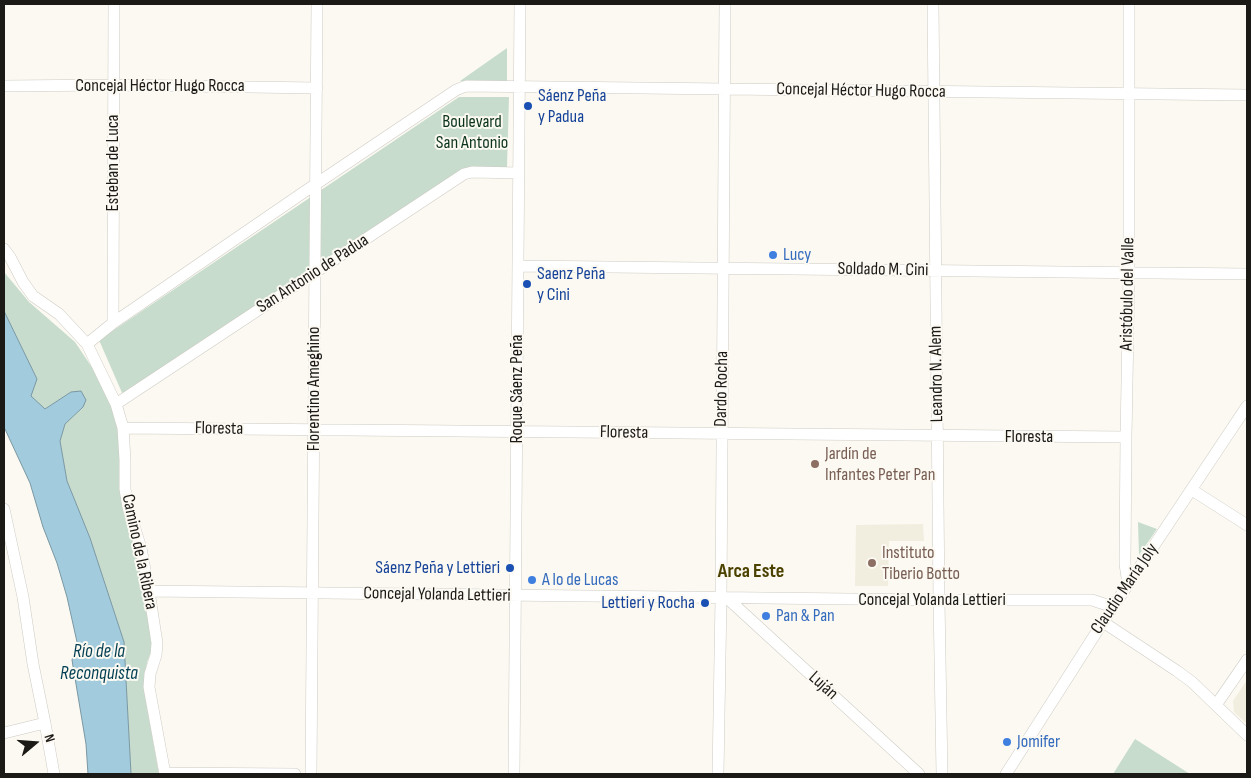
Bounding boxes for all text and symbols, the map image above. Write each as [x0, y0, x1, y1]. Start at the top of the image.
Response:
street label: Concejal Héctor Hugo Rocca [75, 75, 245, 97]
street label: Concejal Héctor Hugo Rocca [776, 79, 946, 103]
place label: Sáenz Peña y Padua [538, 85, 606, 128]
marker: Sáenz Peña y Padua [522, 100, 534, 112]
park label: Boulevard San Antonio [436, 111, 508, 154]
street label: Esteban de Luca [102, 114, 124, 212]
street label: San Antonio de Padua [253, 230, 373, 318]
street label: Aristóbulo del Valle [1116, 237, 1140, 351]
place label: Lucy [783, 244, 811, 266]
marker: Lucy [767, 249, 779, 261]
street label: Soldado M. Cini [837, 258, 929, 282]
place label: Saenz Peña y Cini [537, 263, 605, 306]
marker: Saenz Peña y Cini [521, 278, 533, 290]
street label: Leandro N. Alem [925, 326, 949, 422]
street label: Florentino Ameghino [303, 327, 325, 451]
street label: Roque Sáenz Peña [506, 334, 528, 444]
street label: Dardo Rocha [711, 351, 733, 427]
street label: Floresta [195, 418, 243, 440]
street label: Floresta [600, 422, 648, 444]
street label: Floresta [1005, 426, 1053, 448]
place label: Jardín de Infantes Peter Pan [825, 443, 935, 486]
marker: Jardín de Infantes Peter Pan [809, 458, 821, 470]
street label: Camino de la Ribera [116, 492, 162, 612]
street label: Claudio María Joly [1087, 539, 1163, 639]
place label: Instituto Tiberio Botto [882, 542, 960, 584]
place label: Sáenz Peña y Lettieri [375, 557, 500, 579]
marker: Instituto Tiberio Botto [866, 557, 878, 569]
district label: Arca Este [718, 560, 784, 584]
marker: Sáenz Peña y Lettieri [504, 562, 516, 574]
place label: A lo de Lucas [542, 569, 618, 591]
marker: A lo de Lucas [526, 574, 538, 586]
street label: Concejal Yolanda Lettieri [363, 583, 511, 607]
street label: Concejal Yolanda Lettieri [858, 589, 1006, 611]
place label: Lettieri y Rocha [601, 592, 695, 614]
marker: Lettieri y Rocha [699, 597, 711, 609]
place label: Pan & Pan [776, 605, 835, 627]
marker: Pan & Pan [760, 610, 772, 622]
water label: Río de la Reconquista [60, 641, 138, 685]
street label: Luján [804, 667, 842, 705]
north arrow [10, 718, 60, 768]
place label: Jomifer [1017, 731, 1060, 753]
text: N [40, 732, 59, 744]
marker: Jomifer [1001, 736, 1013, 748]

